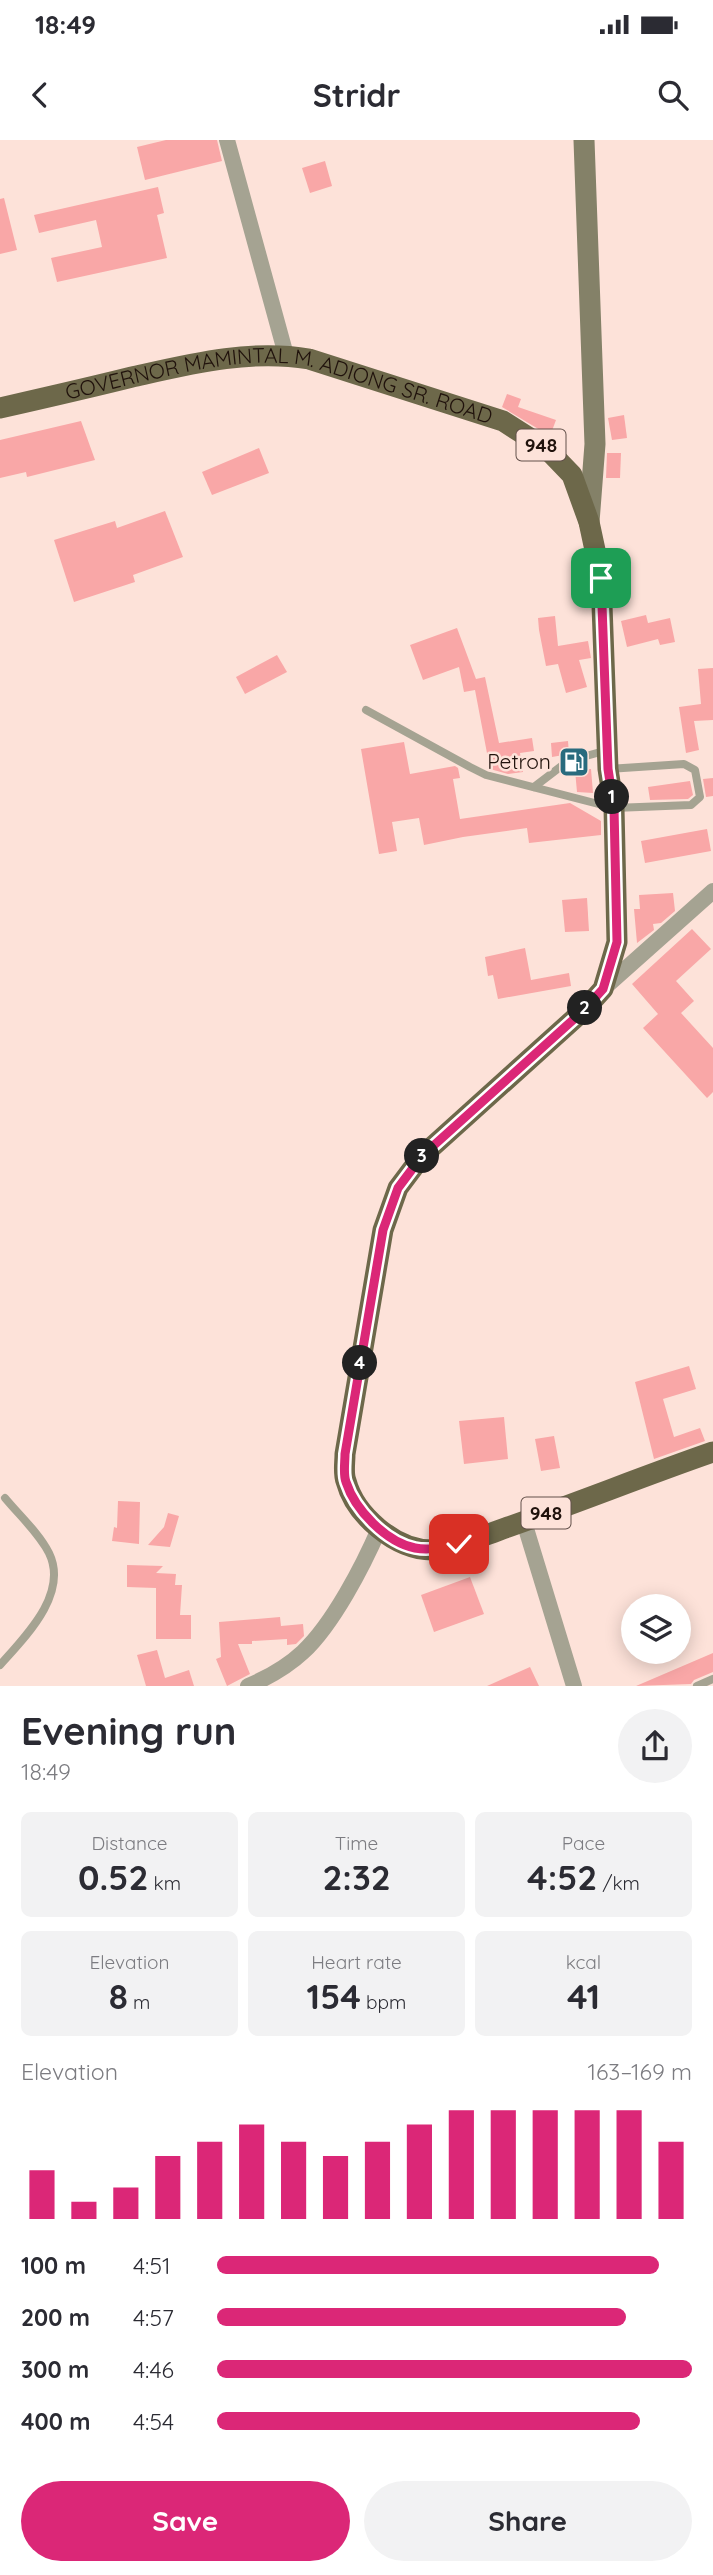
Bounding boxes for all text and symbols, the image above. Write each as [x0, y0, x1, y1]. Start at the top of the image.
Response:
text: 18:49 [35, 8, 96, 41]
text: Stridr [313, 75, 400, 115]
icon: back [21, 76, 59, 114]
icon: search [654, 76, 692, 114]
street label: GOVERNOR MAMINTAL M. ADIONG SR. ROAD [62, 342, 496, 429]
road number: 948 [516, 430, 566, 460]
pin [571, 548, 631, 608]
icon: arrive [582, 559, 620, 597]
fuel station icon: Petron [557, 745, 591, 779]
place label: Petron [487, 748, 551, 774]
pin: 1 [594, 780, 630, 814]
text: 1 [608, 784, 615, 808]
pin: 2 [568, 990, 602, 1026]
text: 2 [579, 995, 590, 1019]
pin: 3 [404, 1138, 440, 1174]
text: 3 [416, 1143, 427, 1167]
pin: 4 [342, 1346, 378, 1380]
text: 4 [354, 1350, 365, 1374]
road number: 948 [522, 1498, 570, 1528]
pin [429, 1514, 489, 1574]
icon: check [440, 1525, 478, 1563]
map controls [621, 1594, 691, 1664]
button: layers [621, 1594, 691, 1664]
text: Evening run [21, 1707, 236, 1755]
button: share [618, 1709, 692, 1783]
text: 18:49 [21, 1757, 71, 1786]
text: Distance [91, 1831, 168, 1855]
text: Time [335, 1831, 378, 1855]
text: Pace [562, 1831, 605, 1855]
text: 0.52 [78, 1855, 148, 1899]
text: 2:32 [322, 1855, 391, 1899]
text: 4:52 [527, 1855, 597, 1899]
text: km [148, 1871, 181, 1895]
text: /km [597, 1871, 640, 1895]
text: Elevation [89, 1950, 170, 1974]
text: Heart rate [311, 1950, 402, 1974]
text: kcal [566, 1950, 601, 1974]
text: 8 [109, 1974, 128, 2018]
text: 154 [307, 1974, 361, 2018]
text: 41 [567, 1974, 600, 2018]
text: m [128, 1990, 150, 2014]
text: bpm [361, 1990, 406, 2014]
text: Elevation [21, 2057, 118, 2086]
text: 163–169 m [587, 2057, 692, 2086]
text: 100 m [21, 2251, 86, 2280]
text: 4:51 [133, 2251, 170, 2280]
text: 200 m [21, 2303, 90, 2332]
text: 4:57 [133, 2303, 174, 2332]
text: 300 m [21, 2355, 89, 2384]
text: 4:46 [133, 2355, 174, 2384]
text: 400 m [21, 2407, 90, 2436]
text: 4:54 [133, 2407, 174, 2436]
button: Save [21, 2481, 350, 2561]
button: Share [364, 2481, 692, 2561]

